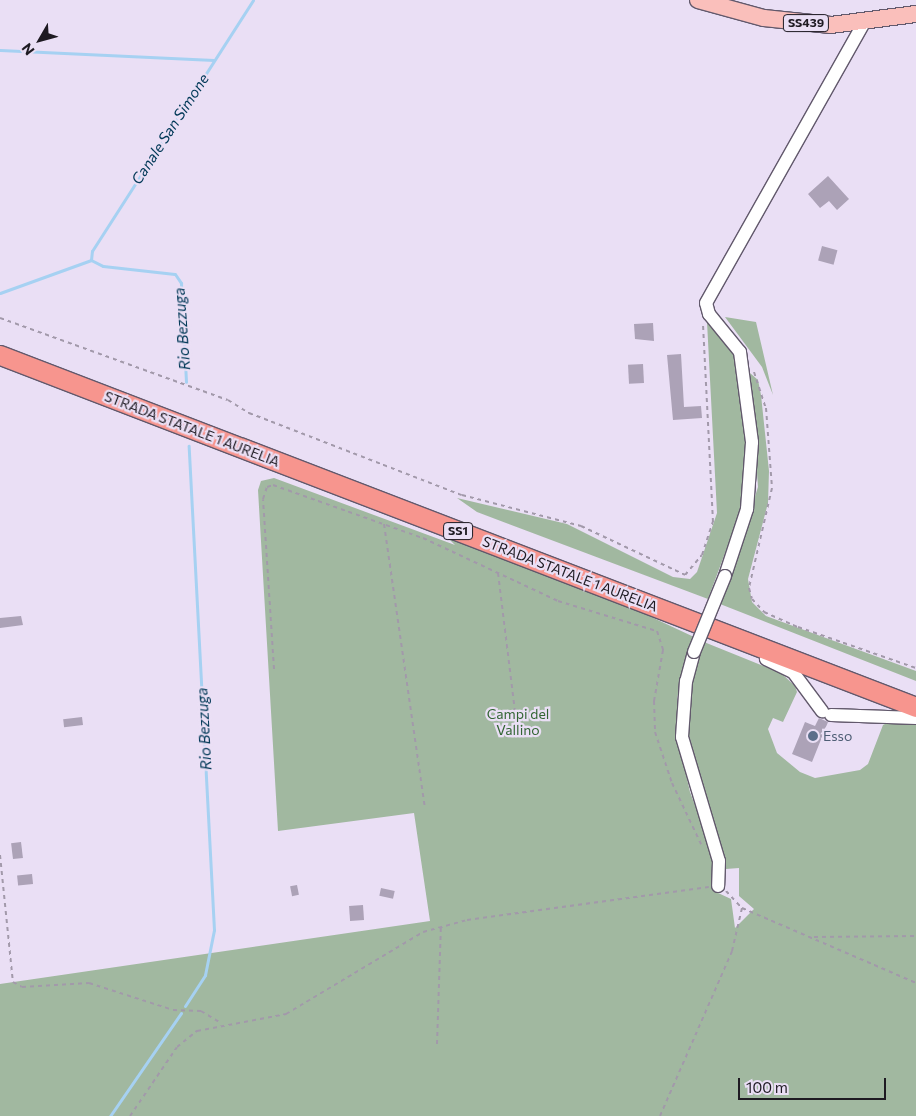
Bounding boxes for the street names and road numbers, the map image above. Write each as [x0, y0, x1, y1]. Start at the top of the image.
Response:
road number: SS439 [782, 13, 830, 32]
street label: STRADA STATALE 1 AURELIA [102, 388, 282, 470]
road number: SS1 [443, 522, 473, 540]
street label: STRADA STATALE 1 AURELIA [480, 533, 660, 615]

